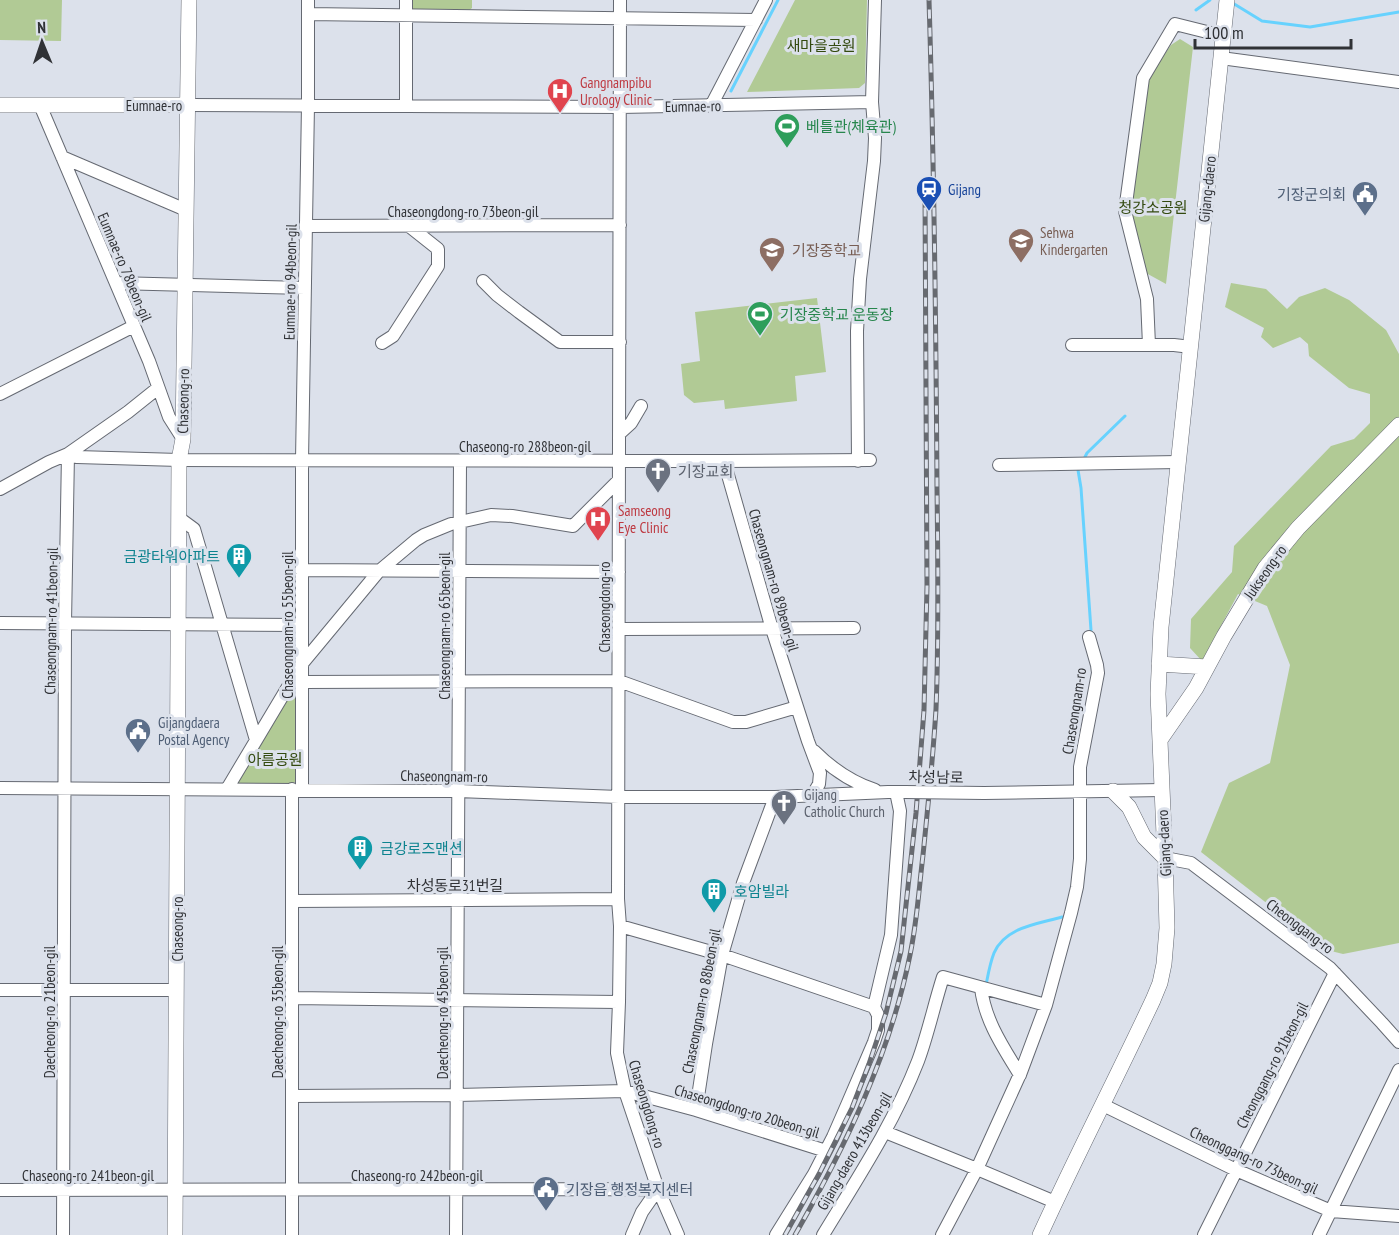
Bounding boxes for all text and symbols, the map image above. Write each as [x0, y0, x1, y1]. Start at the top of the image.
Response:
north arrow [12, 12, 72, 72]
scale bar [1195, 12, 1351, 50]
text: N [37, 17, 46, 37]
text: 100 m [1204, 21, 1244, 44]
park label: 새마을공원 [786, 36, 856, 55]
place label: Gangnampibu Urology Clinic [580, 73, 653, 109]
hospital icon: Gangnampibu Urology Clinic [545, 76, 575, 114]
street label: Eumnae-ro [126, 96, 182, 115]
street label: Eumnae-ro [665, 96, 721, 116]
sports icon: 베틀관(체육관) [772, 111, 802, 149]
place label: 베틀관(체육관) [806, 117, 896, 136]
street label: Gijang-daero [1194, 155, 1220, 223]
station icon: Gijang [914, 174, 944, 212]
public building icon: 기장군의회 [1350, 179, 1380, 217]
place label: Gijang [948, 180, 981, 199]
place label: 기장군의회 [1277, 185, 1346, 204]
park label: 청강소공원 [1118, 198, 1188, 217]
street label: Chaseongdong-ro 73beon-gil [387, 202, 539, 221]
street label: Eumnae-ro 78beon-gil [94, 210, 157, 325]
street label: Eumnae-ro 94beon-gil [279, 223, 301, 340]
place label: Sehwa Kindergarten [1040, 223, 1108, 259]
school or university icon: Sehwa Kindergarten [1006, 226, 1036, 264]
school or university icon: 기장중학교 [757, 235, 787, 273]
place label: 기장중학교 [792, 241, 861, 260]
sports icon: 기장중학교 운동장 [745, 299, 775, 337]
place label: 기장중학교 운동장 [780, 305, 894, 324]
street label: Chaseong-ro [173, 368, 193, 434]
street label: Chaseong-ro 288beon-gil [459, 437, 591, 456]
church icon: 기장교회 [643, 456, 673, 494]
place label: 기장교회 [678, 462, 733, 481]
place label: Samseong Eye Clinic [618, 501, 671, 537]
hospital icon: Samseong Eye Clinic [583, 504, 613, 542]
street label: Chaseongnam-ro 89beon-gil [745, 507, 804, 654]
building icon: 금광타워아파트 [224, 541, 254, 579]
street label: Jukseong-ro [1239, 541, 1290, 603]
street label: Chaseongnam-ro 41beon-gil [40, 547, 62, 695]
place label: 금광타워아파트 [123, 547, 220, 566]
street label: Chaseongnam-ro 55beon-gil [278, 551, 297, 699]
street label: Chaseongnam-ro 65beon-gil [435, 552, 454, 700]
street label: Chaseongdong-ro [595, 561, 614, 653]
street label: Chaseongnam-ro [1058, 666, 1090, 756]
place label: Gijangdaera Postal Agency [158, 713, 230, 749]
public building icon: Gijangdaera Postal Agency [123, 716, 153, 754]
park label: 아름공원 [247, 750, 303, 769]
street label: Chaseongnam-ro [400, 766, 488, 786]
street label: 차성남로 [908, 767, 964, 787]
place label: Gijang Catholic Church [804, 785, 885, 821]
church icon: Gijang Catholic Church [769, 788, 799, 826]
street label: Gijang-daero [1153, 809, 1175, 877]
building icon: 금강로즈맨션 [345, 833, 375, 871]
place label: 금강로즈맨션 [380, 839, 463, 858]
street label: 차성동로31번길 [407, 876, 503, 895]
building icon: 호암빌라 [699, 876, 729, 914]
place label: 호암빌라 [734, 882, 789, 901]
street label: Cheonggang-ro [1262, 894, 1338, 958]
street label: Chaseong-ro [168, 896, 187, 962]
street label: Chaseongnam-ro 88beon-gil [678, 926, 724, 1075]
street label: Daecheong-ro 21beon-gil [40, 945, 59, 1078]
street label: Daecheong-ro 35beon-gil [268, 945, 287, 1078]
street label: Daecheong-ro 45beon-gil [433, 946, 452, 1079]
street label: Cheonggang-ro 91beon-gil [1232, 998, 1312, 1131]
street label: Chaseongdong-ro [625, 1058, 669, 1150]
street label: Chaseongdong-ro 20beon-gil [672, 1080, 822, 1142]
street label: Gijang-daero 413beon-gil [812, 1088, 896, 1213]
street label: Cheonggang-ro 73beon-gil [1187, 1122, 1322, 1198]
street label: Chaseong-ro 241beon-gil [22, 1166, 154, 1185]
street label: Chaseong-ro 242beon-gil [351, 1166, 483, 1185]
public building icon: 기장읍 행정복지센터 [531, 1174, 561, 1212]
place label: 기장읍 행정복지센터 [566, 1180, 693, 1199]

